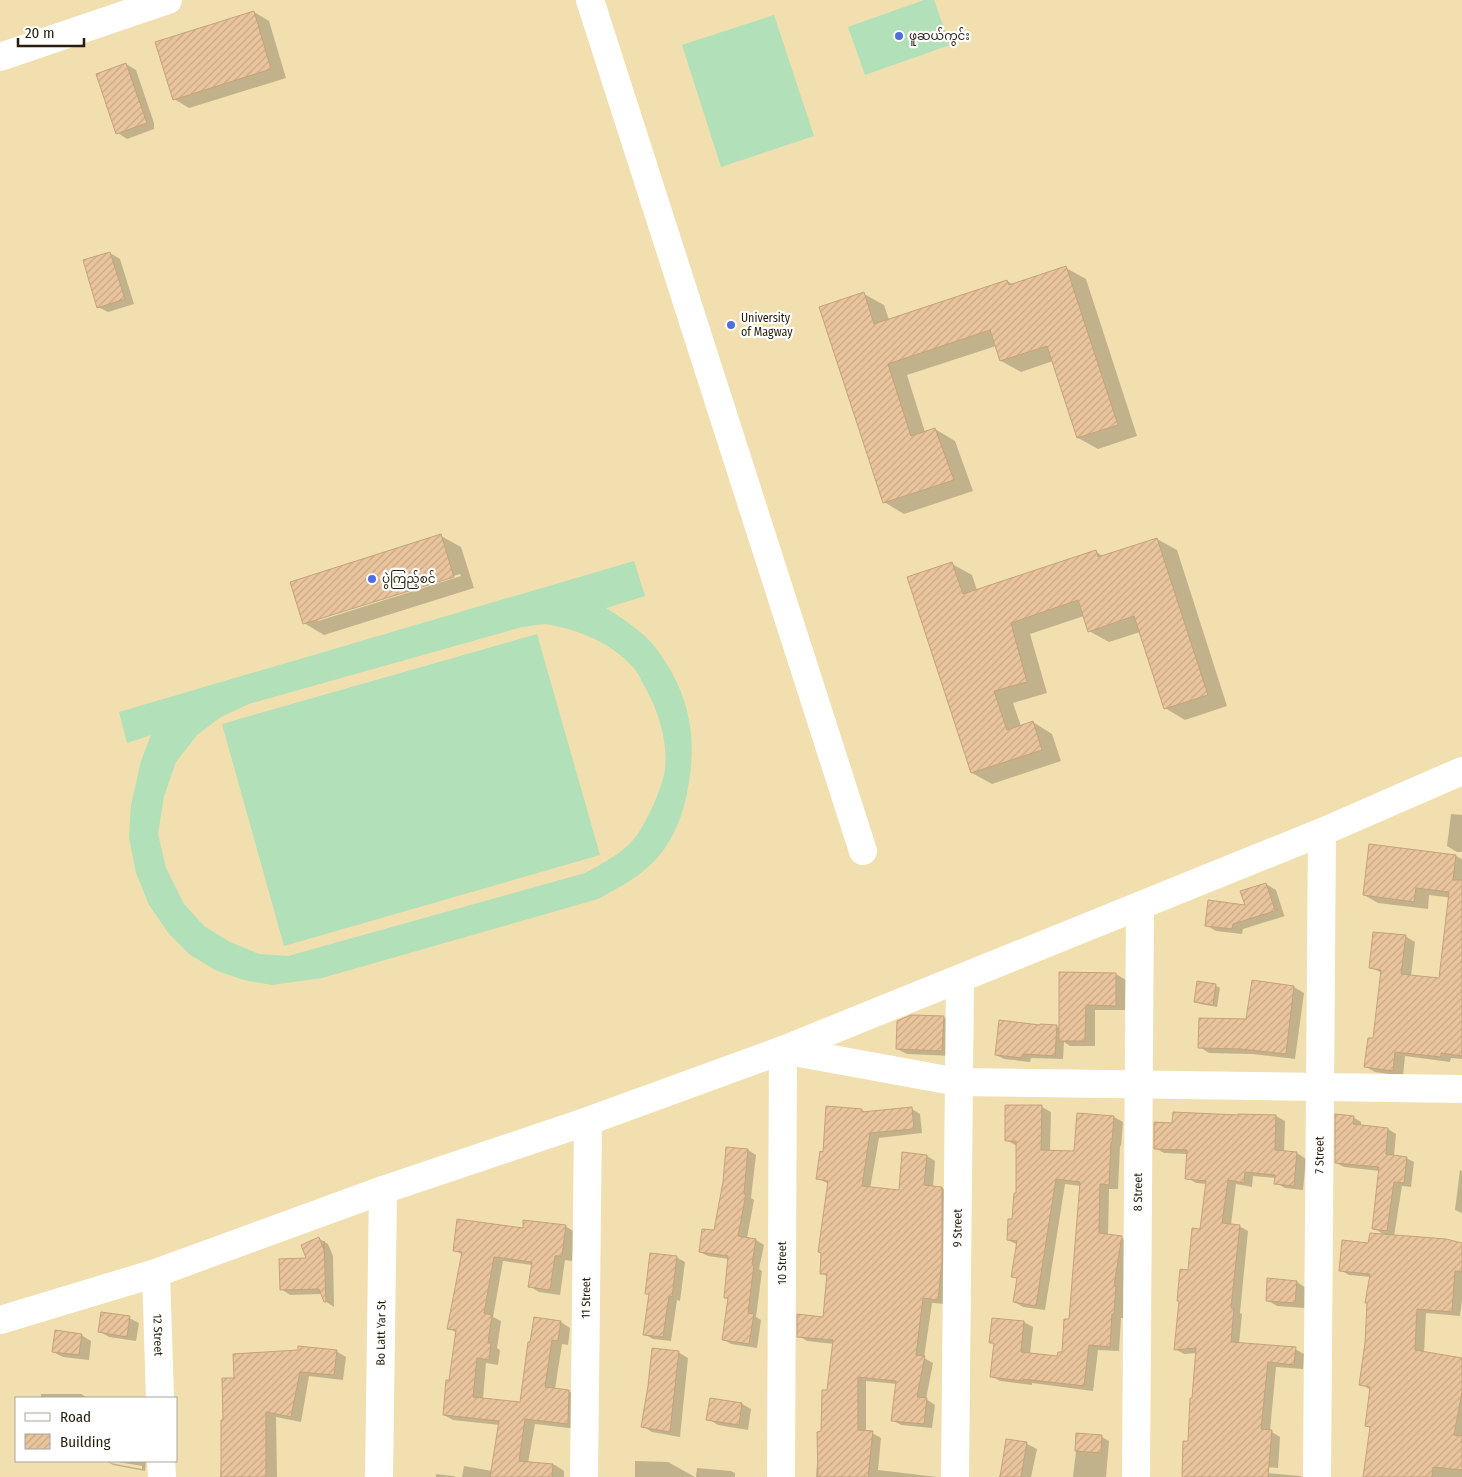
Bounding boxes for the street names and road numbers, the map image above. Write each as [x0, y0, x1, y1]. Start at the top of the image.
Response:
street label: 7 Street [1312, 1136, 1327, 1174]
street label: 8 Street [1131, 1173, 1145, 1211]
street label: 9 Street [950, 1209, 965, 1247]
street label: 10 Street [775, 1241, 789, 1285]
street label: 11 Street [579, 1277, 593, 1319]
street label: Bo Latt Yar St [374, 1300, 388, 1366]
street label: 12 Street [150, 1314, 166, 1356]

